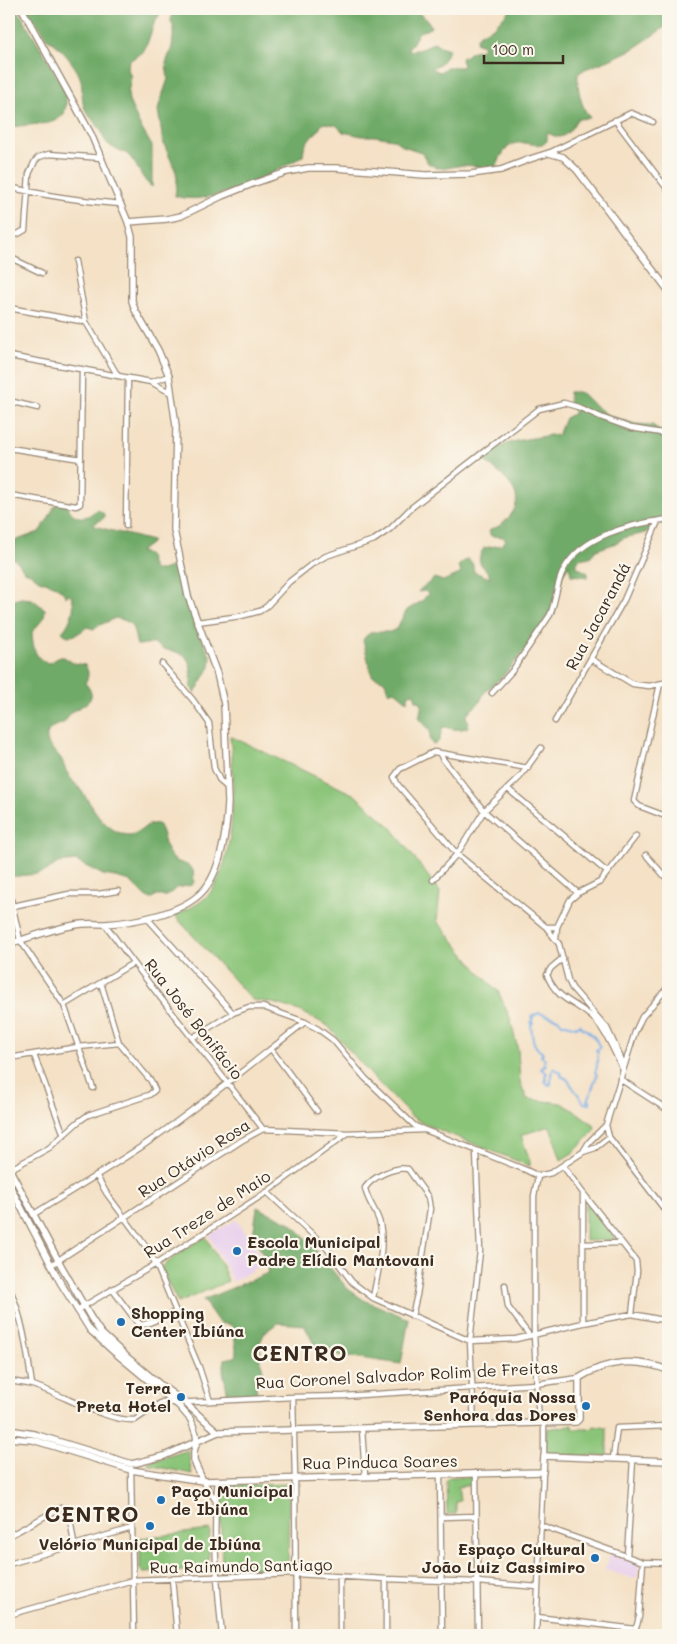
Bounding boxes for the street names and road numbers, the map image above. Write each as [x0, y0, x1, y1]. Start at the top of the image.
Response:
street label: Rua Jacarandá [560, 558, 635, 673]
street label: Rua José Bonifácio [141, 954, 248, 1083]
street label: Rua Otávio Rosa [134, 1114, 254, 1202]
street label: Rua Treze de Maio [139, 1165, 274, 1262]
street label: Rua Coronel Salvador Rolim de Freitas [255, 1356, 559, 1393]
street label: Rua Pinduca Soares [302, 1450, 458, 1473]
street label: Rua Raimundo Santiago [149, 1553, 333, 1578]

